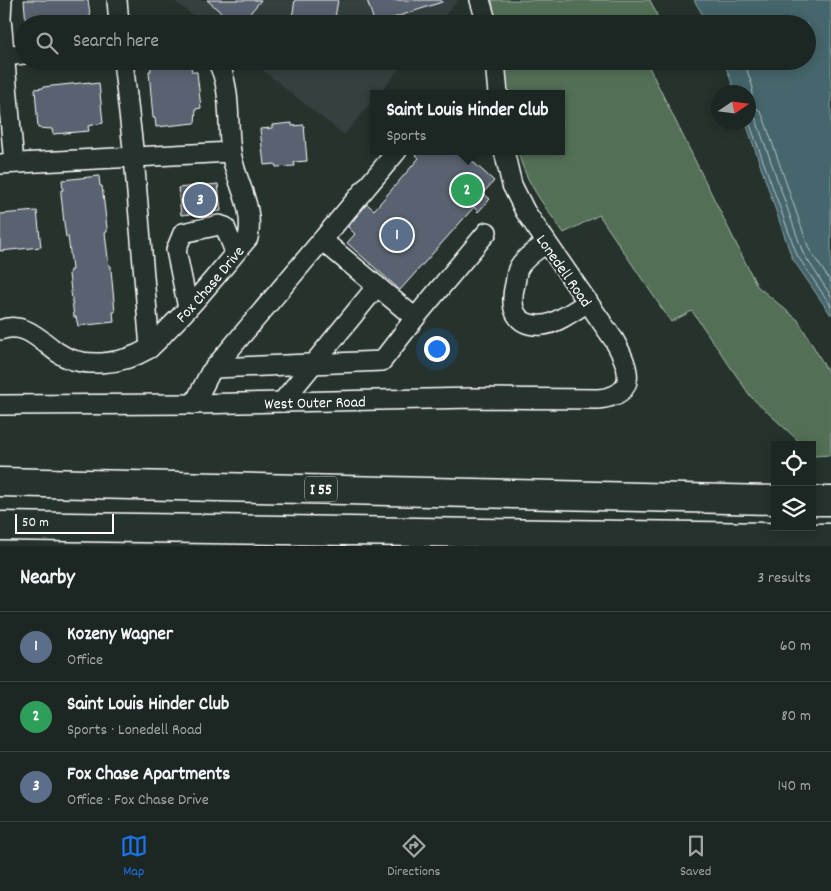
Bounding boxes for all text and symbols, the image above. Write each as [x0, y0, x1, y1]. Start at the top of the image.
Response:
search box [15, 15, 816, 70]
icon: search [33, 29, 61, 57]
text: Search here [73, 29, 159, 56]
north arrow [711, 85, 756, 130]
popup [370, 90, 565, 155]
text: Saint Louis Hinder Club [386, 98, 549, 125]
text: Sports [386, 125, 427, 148]
pin: 2 [451, 171, 483, 209]
pin: 3 [184, 181, 216, 219]
pin: 1 [381, 216, 413, 254]
street label: Lonedell Road [529, 230, 596, 312]
street label: Fox Chase Drive [171, 241, 251, 329]
your location [424, 336, 450, 362]
street label: West Outer Road [264, 391, 366, 416]
map controls [771, 441, 816, 531]
button: locate [771, 441, 816, 486]
road number: I 55 [305, 476, 337, 502]
button: layers [771, 486, 816, 531]
scale bar [15, 511, 114, 534]
text: 50 m [22, 513, 49, 533]
text: Nearby [20, 564, 75, 594]
text: 3 results [757, 567, 811, 590]
text: Kozeny Wagner [67, 622, 173, 649]
text: 1 [34, 635, 38, 658]
text: 60 m [780, 635, 811, 658]
text: Office [67, 649, 103, 672]
text: Saint Louis Hinder Club [67, 692, 229, 719]
text: 2 [33, 705, 40, 728]
text: 80 m [781, 705, 811, 728]
text: Sports · Lonedell Road [67, 719, 202, 742]
text: Fox Chase Apartments [67, 762, 230, 789]
text: 3 [32, 775, 40, 798]
text: 140 m [777, 775, 811, 798]
text: Office · Fox Chase Drive [67, 789, 209, 812]
tab: Map [120, 832, 148, 882]
tab: Directions [387, 832, 440, 882]
tab: Saved [680, 832, 711, 882]

